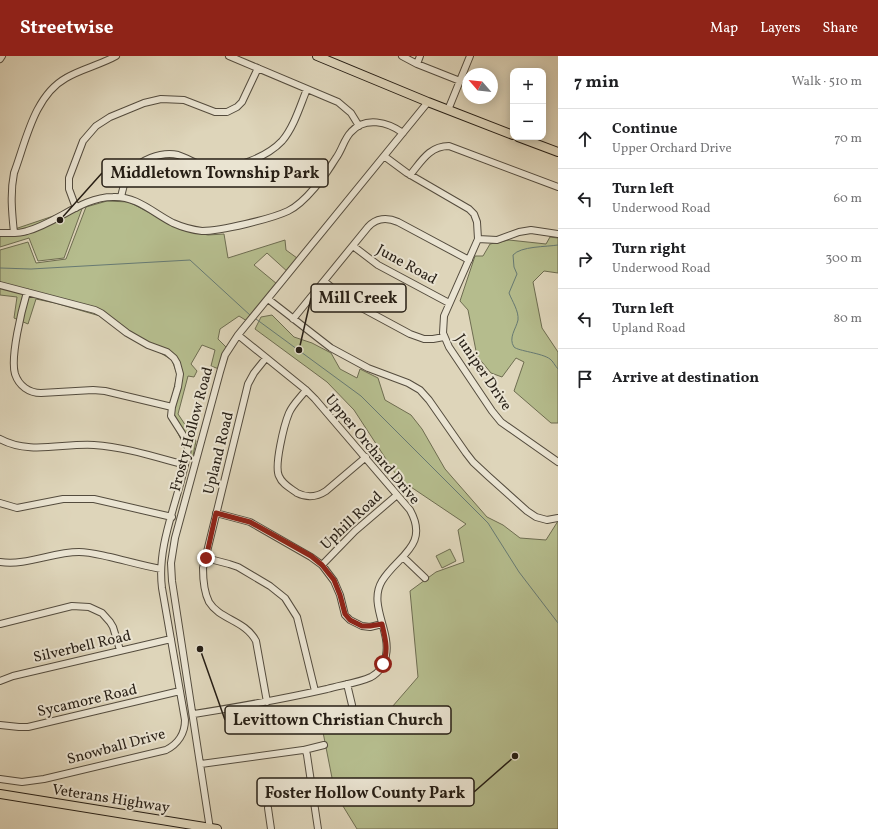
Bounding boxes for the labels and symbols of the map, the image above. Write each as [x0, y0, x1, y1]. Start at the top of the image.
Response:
north arrow [462, 68, 498, 104]
callout: Middletown Township Park [102, 159, 328, 187]
text: Middletown Township Park [110, 163, 320, 185]
street label: June Road [372, 240, 440, 291]
callout: Mill Creek [311, 284, 406, 312]
text: Mill Creek [318, 288, 398, 310]
street label: Juniper Drive [449, 330, 516, 415]
street label: Frosty Hollow Road [166, 365, 219, 494]
street label: Upper Orchard Drive [319, 390, 424, 510]
street label: Upland Road [199, 410, 240, 497]
street label: Uphill Road [316, 487, 388, 555]
route end [197, 549, 215, 567]
street label: Silverbell Road [31, 626, 133, 669]
route start [374, 655, 392, 673]
street label: Sycamore Road [35, 680, 139, 723]
callout: Levittown Christian Church [225, 706, 451, 734]
text: Levittown Christian Church [233, 710, 443, 732]
street label: Snowball Drive [65, 724, 168, 771]
callout: Foster Hollow County Park [257, 778, 474, 806]
street label: Veterans Highway [50, 780, 171, 819]
text: Foster Hollow County Park [265, 783, 466, 805]

